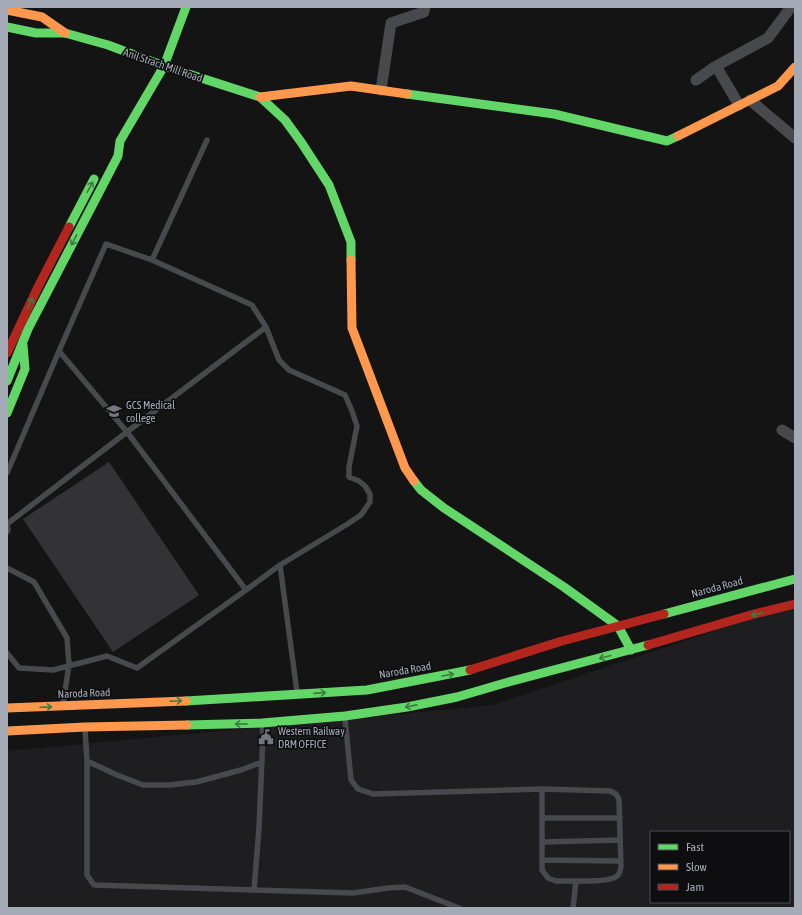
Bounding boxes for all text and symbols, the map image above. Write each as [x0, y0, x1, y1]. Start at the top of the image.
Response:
street label: Anil Strach Mill Road [122, 46, 204, 84]
one-way arrow [86, 182, 94, 194]
one-way arrow [70, 234, 78, 246]
one-way arrow [27, 297, 34, 309]
place label: GCS Medical college [126, 399, 175, 424]
school or university icon: GCS Medical college [105, 402, 123, 420]
street label: Naroda Road [690, 574, 744, 600]
one-way arrow [751, 610, 764, 618]
one-way arrow [599, 654, 612, 661]
street label: Naroda Road [378, 660, 432, 680]
one-way arrow [441, 671, 454, 679]
street label: Naroda Road [57, 686, 111, 700]
one-way arrow [313, 689, 326, 696]
one-way arrow [169, 698, 182, 705]
one-way arrow [39, 703, 52, 710]
one-way arrow [405, 703, 418, 711]
one-way arrow [235, 720, 248, 728]
place label: Western Railway DRM OFFICE [278, 725, 345, 750]
public building icon: Western Railway DRM OFFICE [257, 728, 275, 746]
legend [650, 831, 790, 903]
text: Fast [686, 840, 704, 854]
text: Slow [686, 860, 707, 874]
text: Jam [686, 880, 704, 894]

